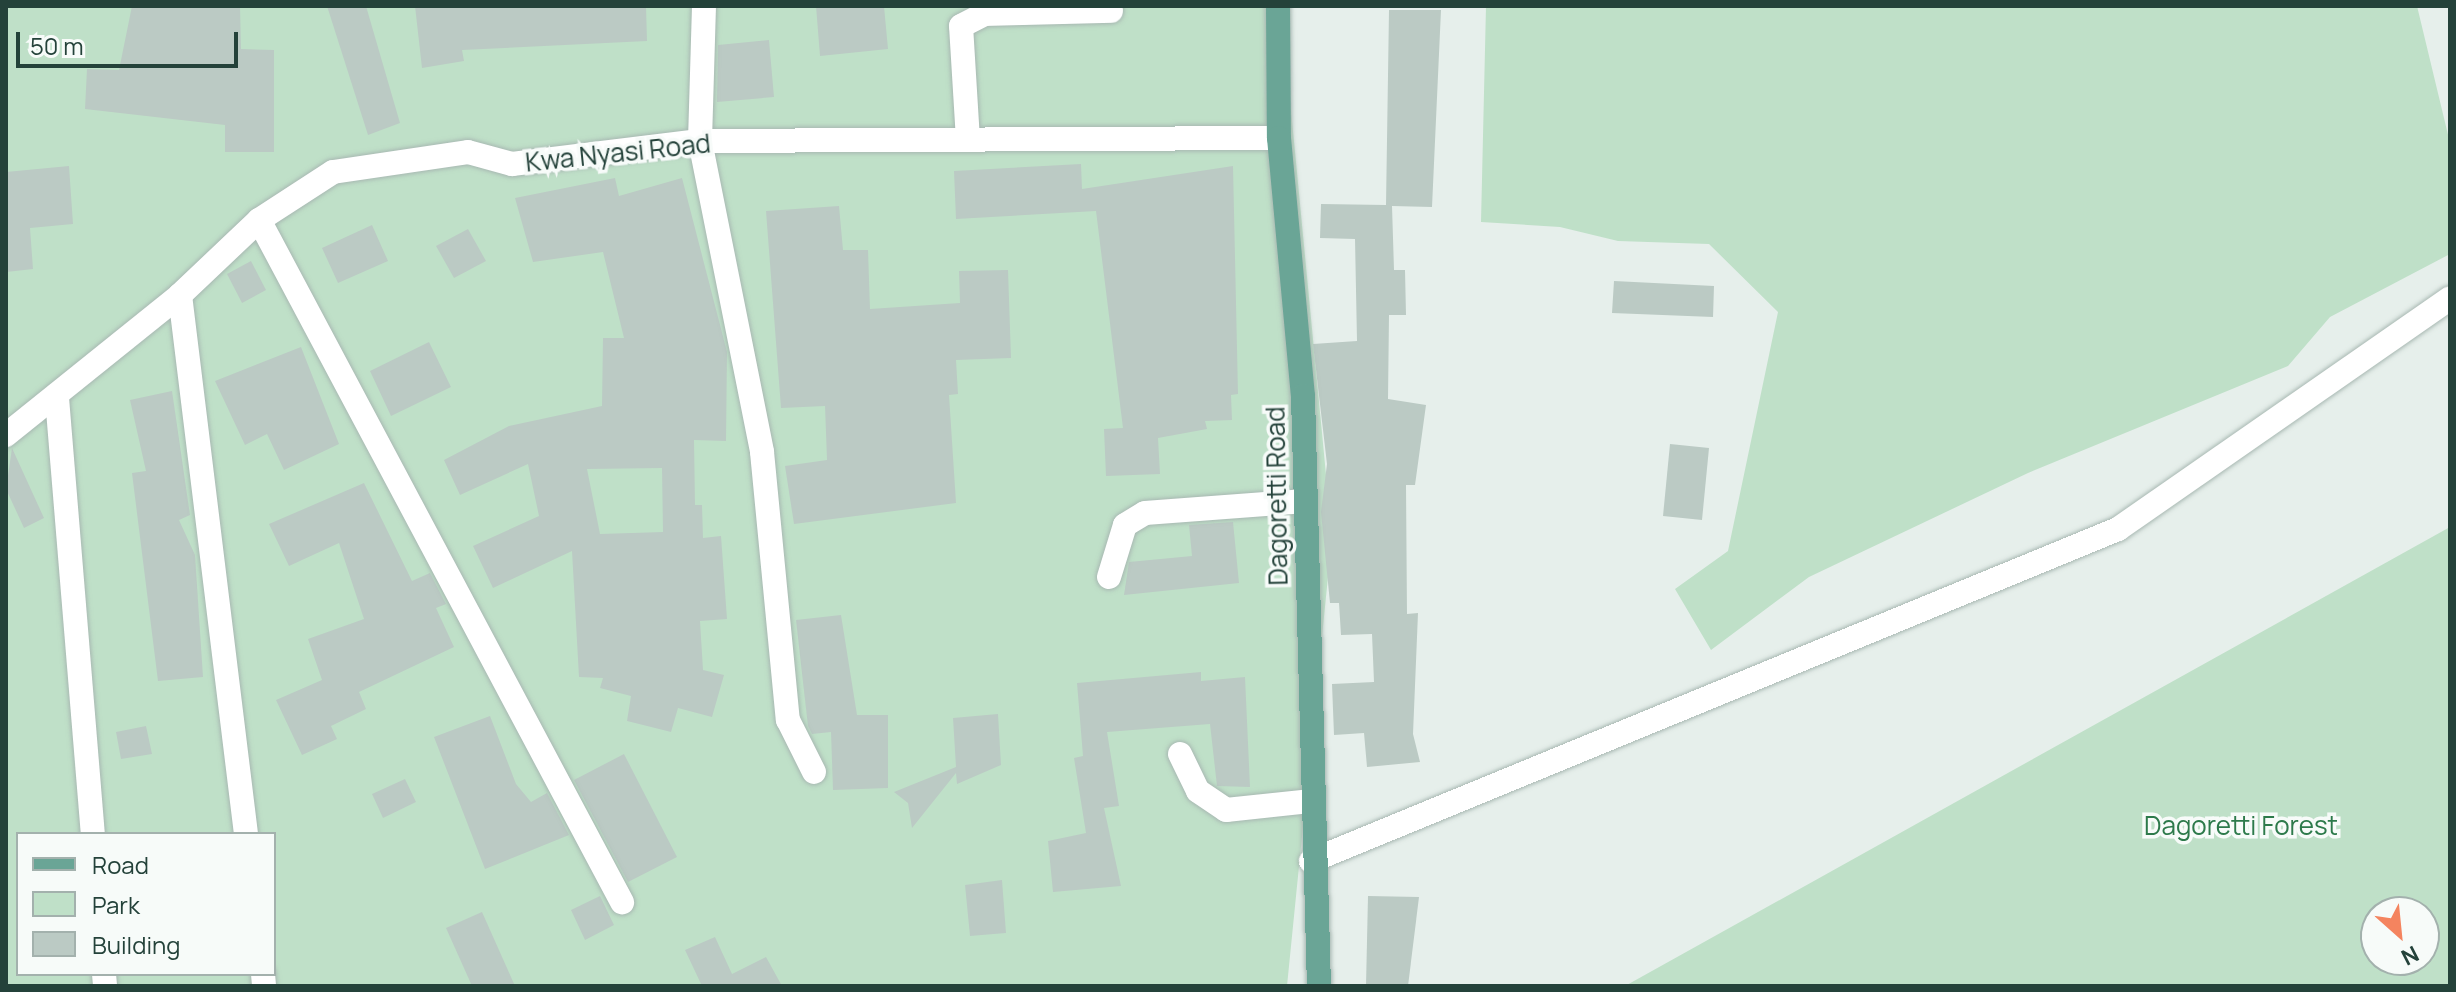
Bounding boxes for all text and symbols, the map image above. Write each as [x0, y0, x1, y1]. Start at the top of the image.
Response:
scale bar [20, 16, 242, 66]
text: 50 m [30, 29, 84, 62]
street label: Kwa Nyasi Road [524, 128, 712, 178]
street label: Dagoretti Road [1260, 406, 1294, 586]
park label: Dagoretti Forest [2144, 810, 2338, 842]
legend [16, 832, 276, 976]
text: Road [92, 848, 149, 881]
text: Park [92, 888, 140, 921]
north arrow [2360, 896, 2440, 976]
text: Building [92, 928, 180, 961]
text: N [2396, 939, 2424, 973]

